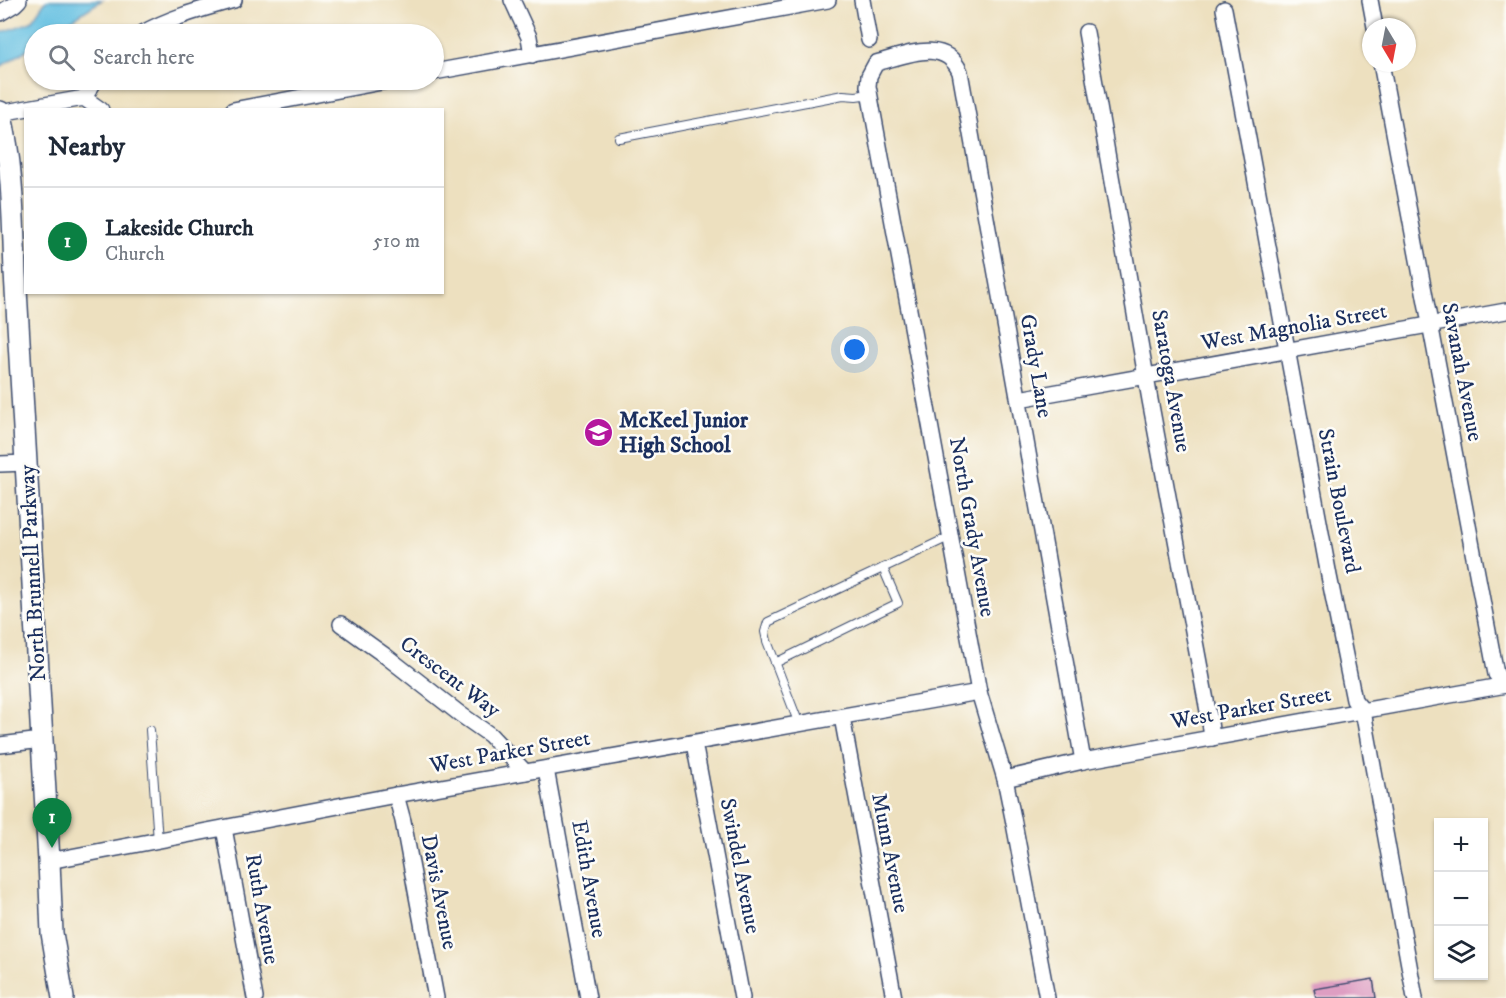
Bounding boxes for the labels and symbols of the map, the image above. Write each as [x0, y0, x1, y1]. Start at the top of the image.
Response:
north arrow [1362, 18, 1416, 72]
street label: West Magnolia Street [1198, 297, 1389, 357]
street label: Savanah Avenue [1435, 301, 1489, 443]
street label: Saratoga Avenue [1145, 308, 1197, 454]
street label: Grady Lane [1014, 312, 1058, 420]
your location [840, 335, 869, 364]
place label: McKeel Junior High School [619, 407, 749, 459]
school or university icon: McKeel Junior High School [582, 417, 614, 449]
street label: Strain Boulevard [1312, 426, 1366, 576]
street label: North Grady Avenue [943, 435, 1001, 619]
street label: North Brunnell Parkway [14, 463, 52, 682]
street label: Crescent Way [394, 630, 506, 724]
street label: West Parker Street [1168, 681, 1333, 736]
street label: West Parker Street [427, 725, 592, 780]
street label: Munn Avenue [865, 791, 915, 915]
street label: Swindel Avenue [714, 796, 766, 936]
pin: 1 [32, 798, 72, 848]
street label: Edith Avenue [565, 818, 613, 940]
street label: Davis Avenue [415, 832, 463, 952]
street label: Ruth Avenue [239, 852, 285, 966]

